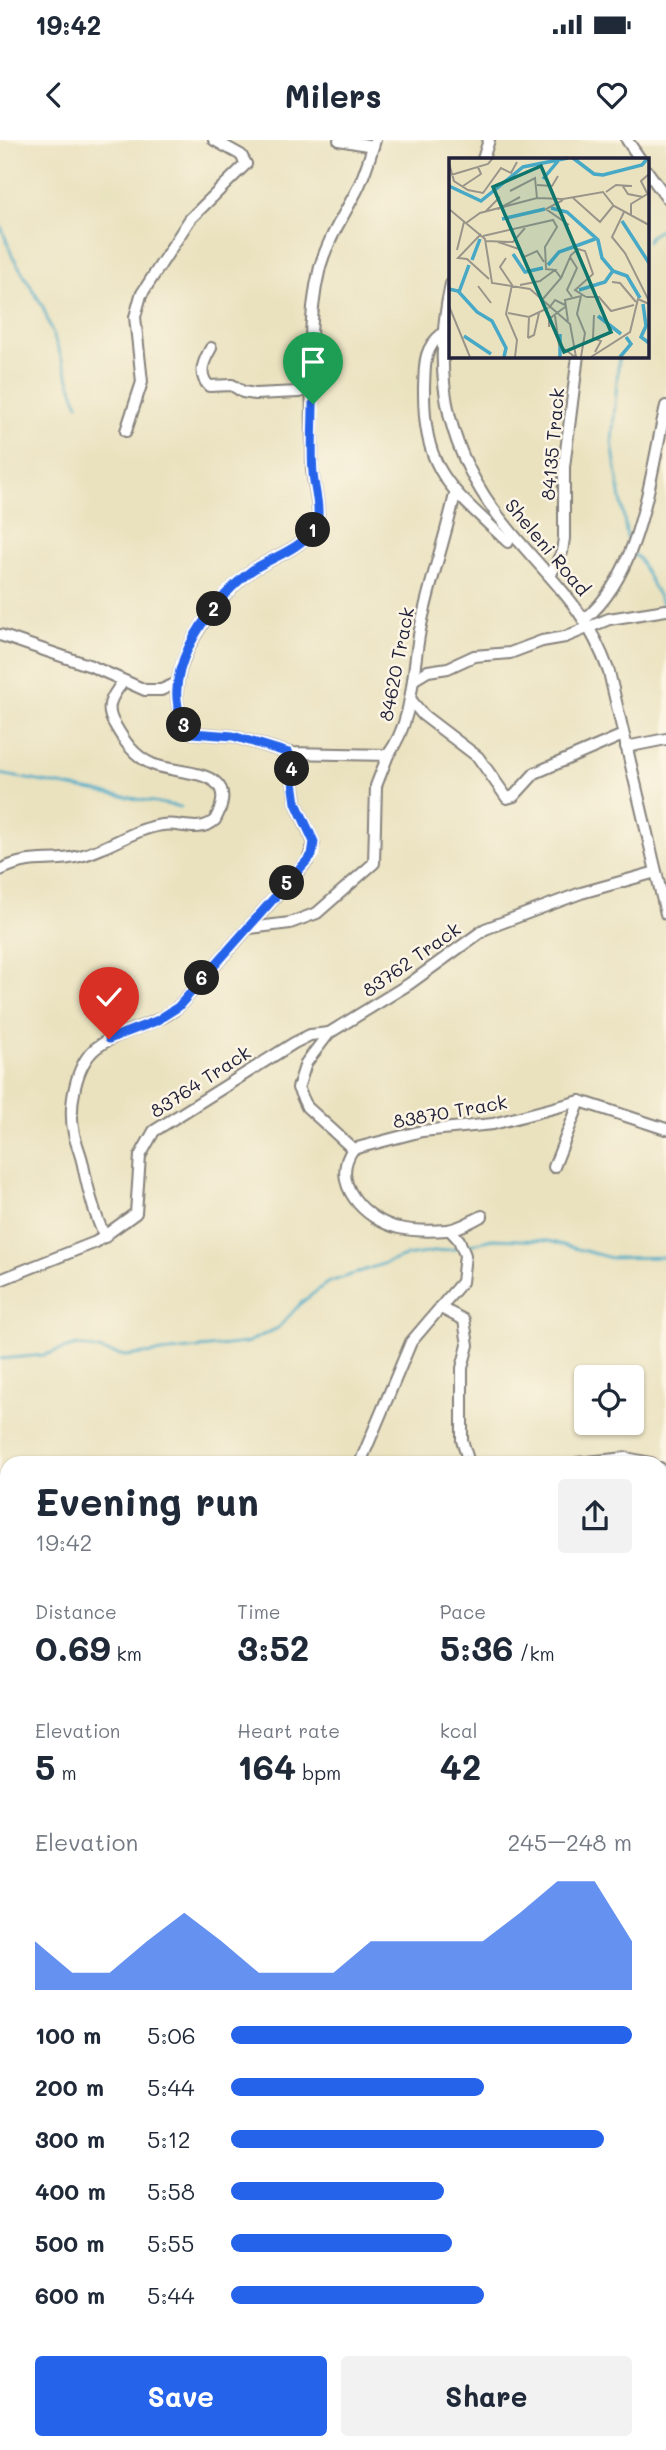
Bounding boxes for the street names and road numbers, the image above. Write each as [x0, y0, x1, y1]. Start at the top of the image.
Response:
street label: 84135 Track [535, 387, 569, 501]
street label: Sheleni Road [500, 493, 596, 601]
street label: 84620 Track [373, 605, 419, 723]
street label: 83762 Track [357, 916, 465, 1002]
street label: 83764 Track [145, 1039, 255, 1123]
street label: 83870 Track [391, 1089, 509, 1133]

